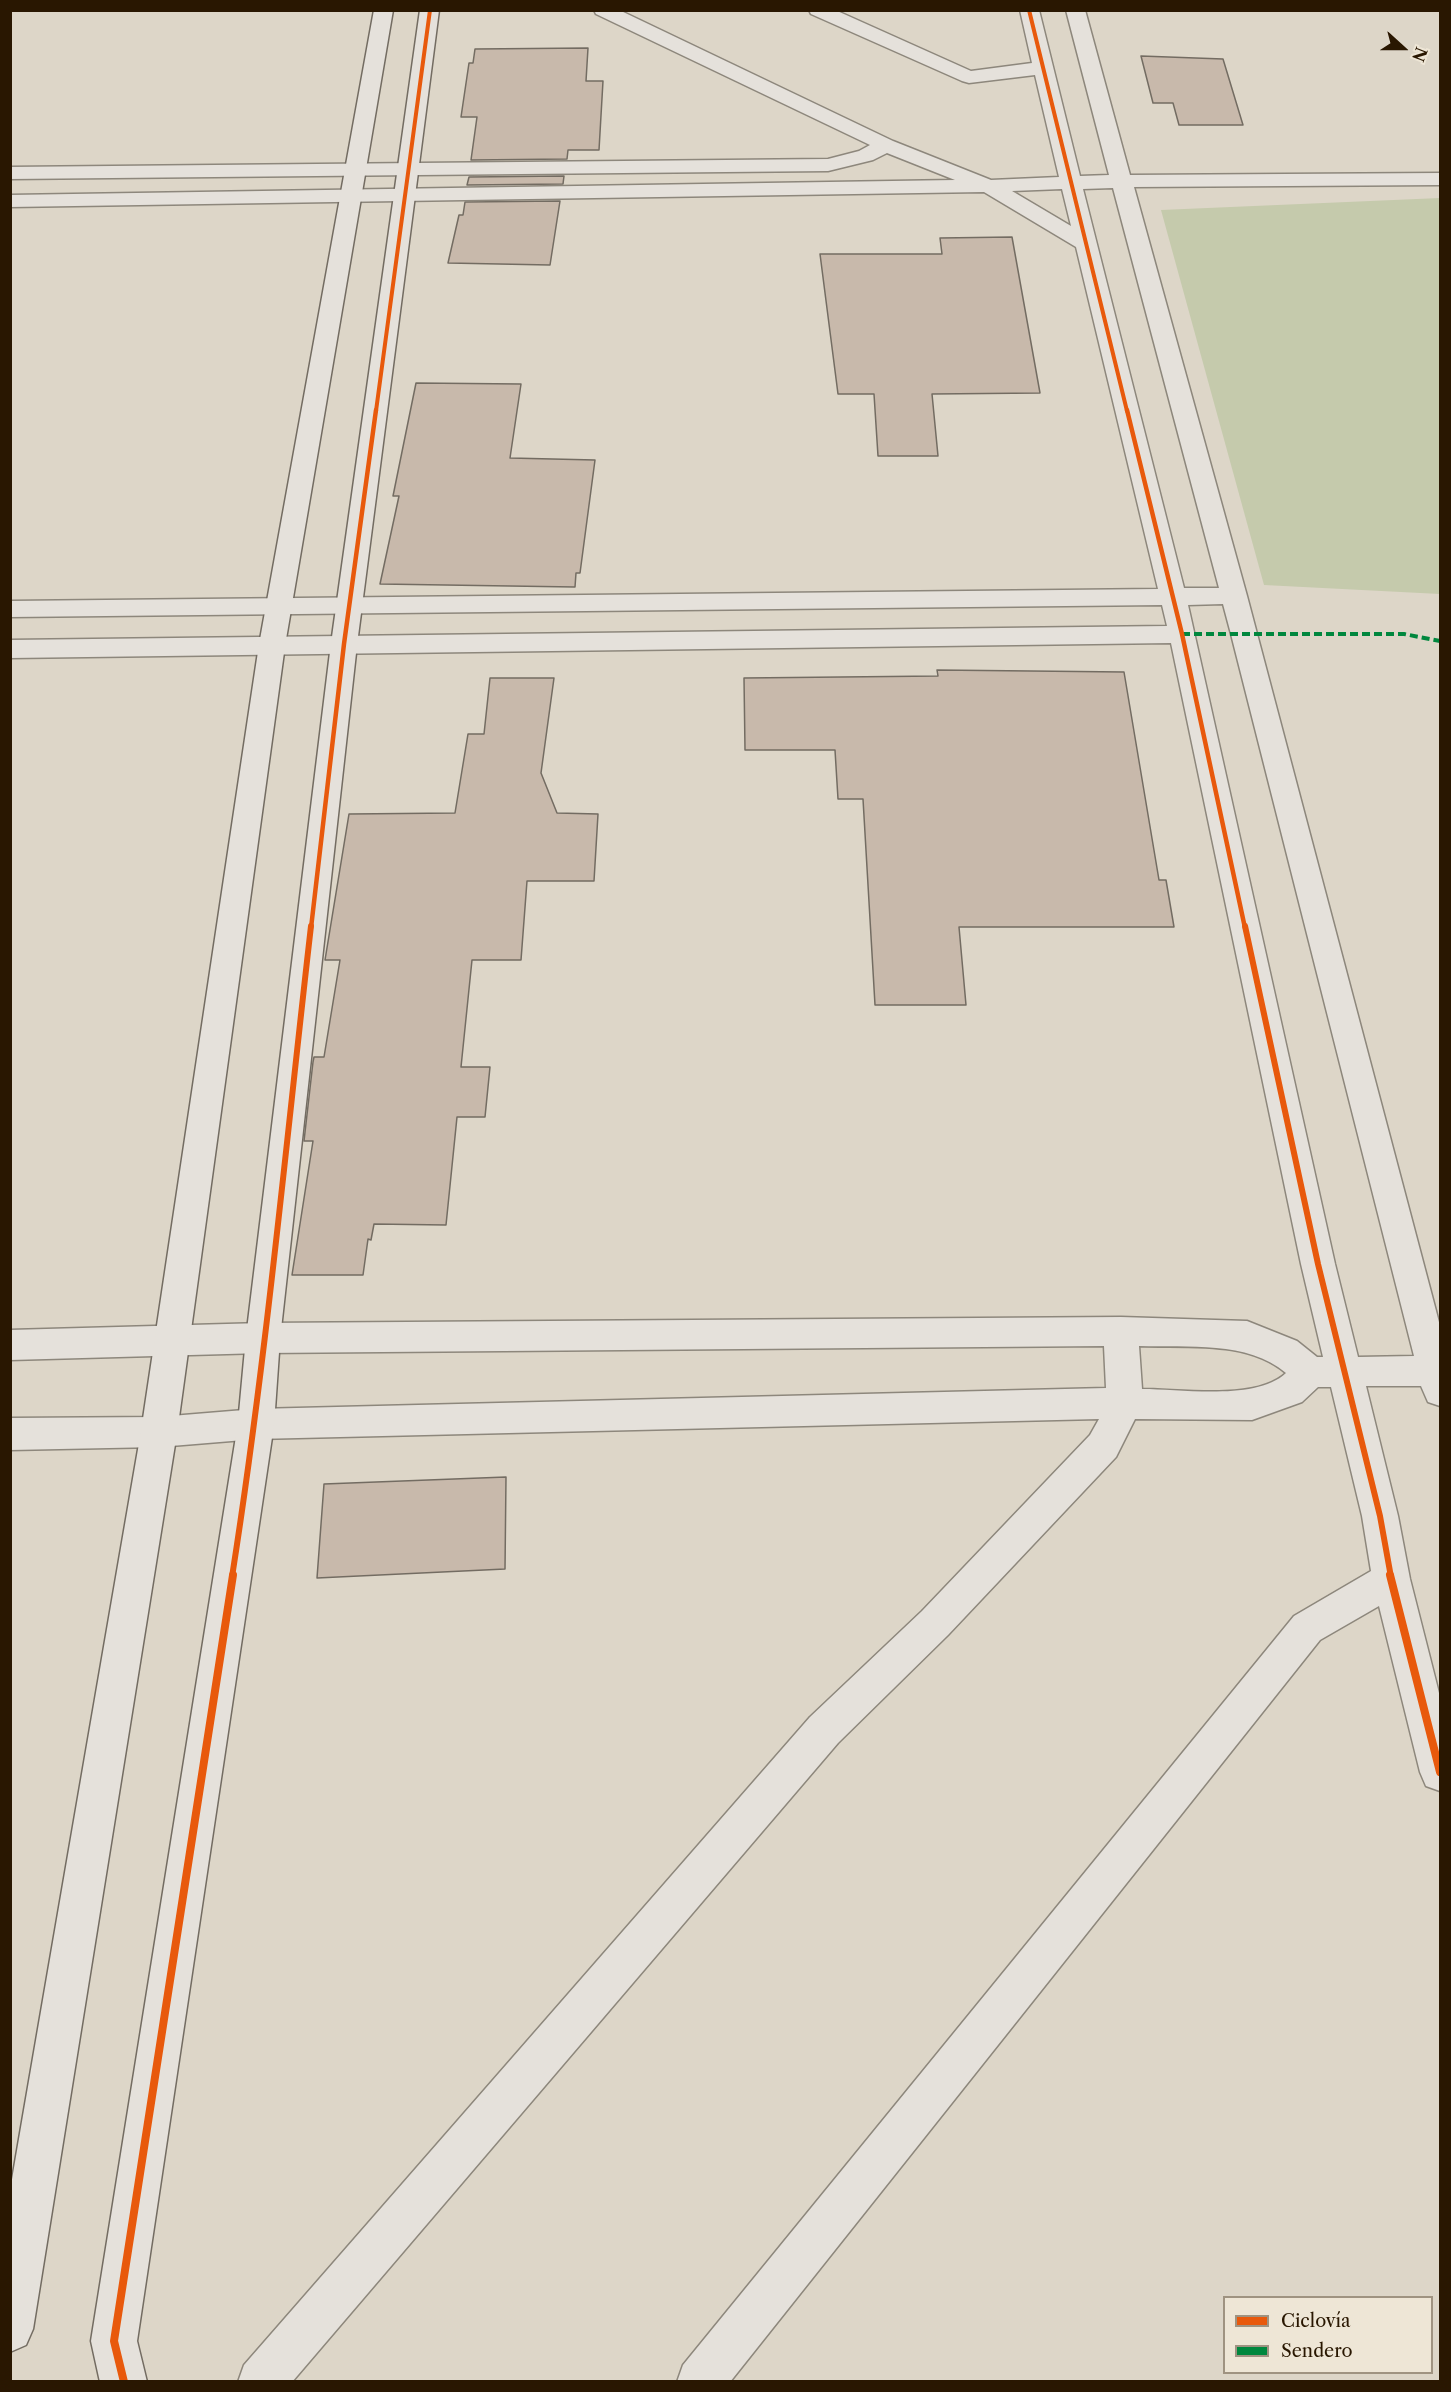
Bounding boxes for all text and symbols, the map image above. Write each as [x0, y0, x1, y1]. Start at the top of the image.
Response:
north arrow [1373, 18, 1433, 78]
text: N [1408, 44, 1432, 65]
legend [1223, 2296, 1433, 2374]
text: Ciclovía [1281, 2310, 1350, 2332]
text: Sendero [1281, 2340, 1353, 2362]

